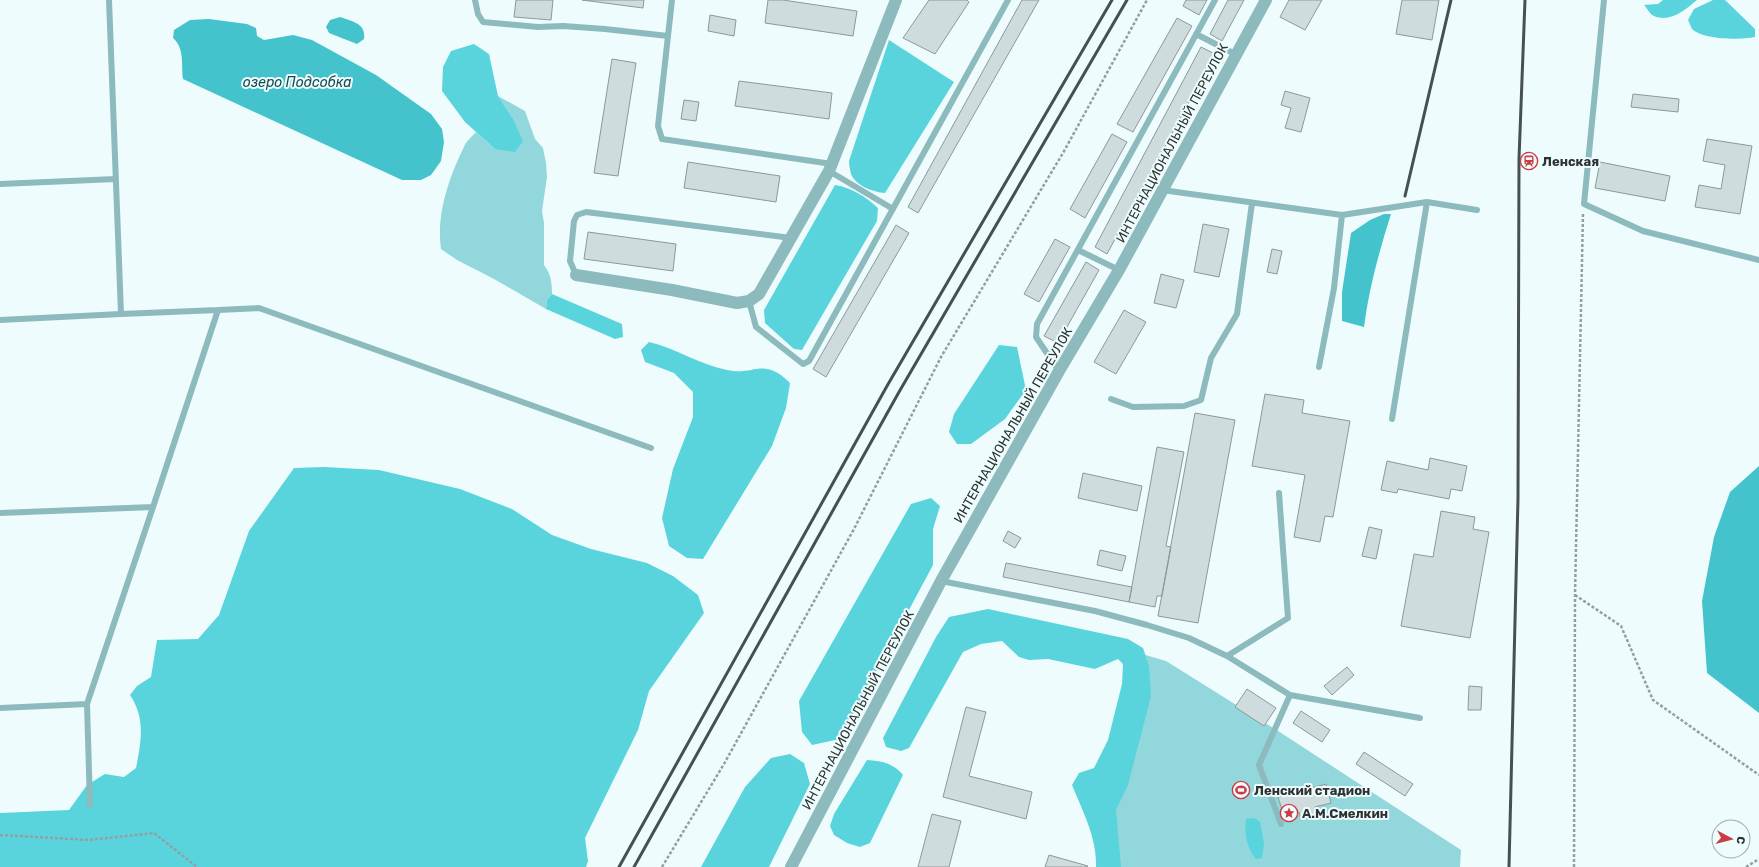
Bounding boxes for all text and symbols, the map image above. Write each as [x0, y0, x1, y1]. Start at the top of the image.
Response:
street label: ИНТЕРНАЦИОНАЛЬНЫЙ ПЕРЕУЛОК [1113, 41, 1231, 245]
water label: озеро Подсобка [243, 74, 351, 91]
station icon: Ленская [1519, 151, 1539, 171]
place label: Ленская [1542, 154, 1599, 169]
street label: ИНТЕРНАЦИОНАЛЬНЫЙ ПЕРЕУЛОК [951, 325, 1075, 525]
street label: ИНТЕРНАЦИОНАЛЬНЫЙ ПЕРЕУЛОК [799, 608, 917, 812]
sports icon: Ленский стадион [1231, 780, 1251, 800]
place label: Ленский стадион [1254, 783, 1370, 798]
place icon: А.М.Смелкин [1279, 803, 1299, 823]
place label: А.М.Смелкин [1302, 806, 1388, 821]
north arrow [1711, 819, 1751, 859]
text: С [1733, 836, 1747, 845]

